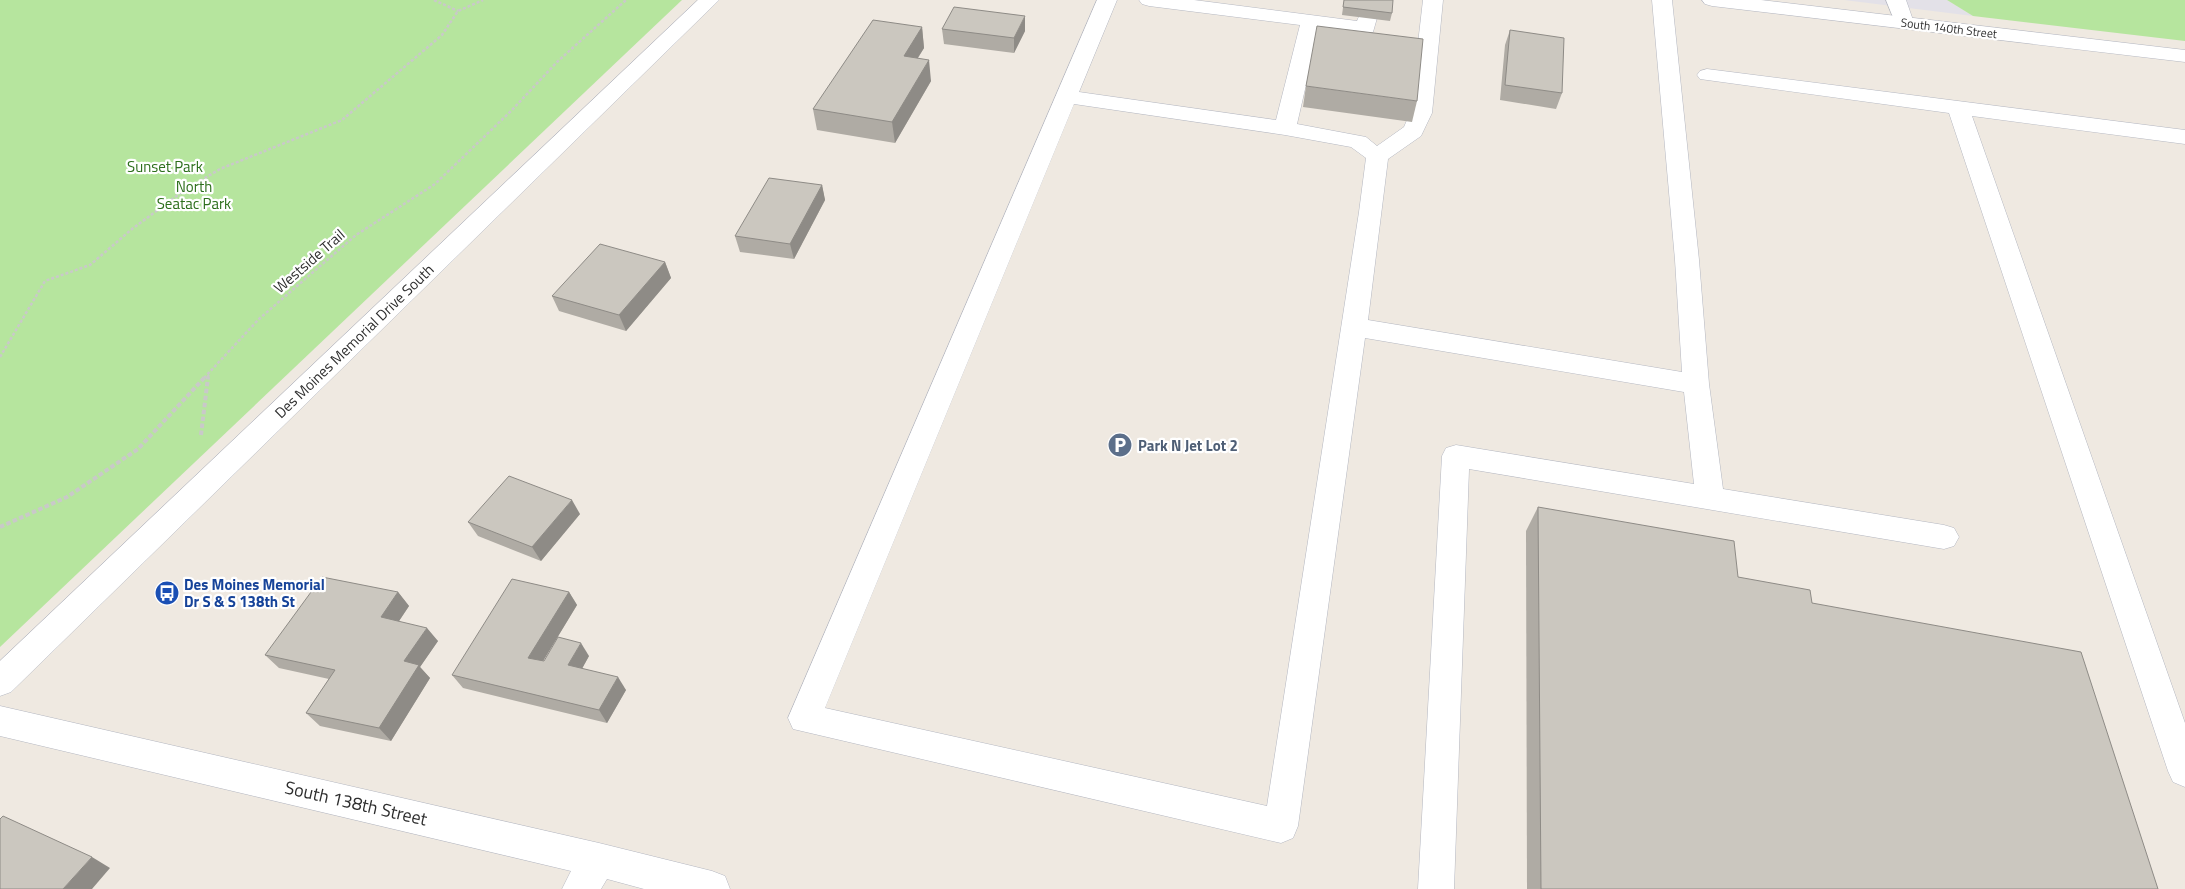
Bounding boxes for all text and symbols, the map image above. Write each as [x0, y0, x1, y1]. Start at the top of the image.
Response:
street label: South 140th Street [1900, 13, 1999, 43]
park label: Sunset Park [127, 155, 203, 178]
park label: North Seatac Park [157, 175, 231, 215]
street label: Westside Trail [268, 223, 350, 299]
street label: Des Moines Memorial Drive South [269, 258, 439, 424]
parking icon: Park N Jet Lot 2 [1107, 432, 1133, 458]
place label: Park N Jet Lot 2 [1138, 434, 1238, 457]
place label: Des Moines Memorial Dr S & S 138th St [184, 573, 325, 613]
bus stop icon: Des Moines Memorial Dr S & S 138th St [154, 580, 180, 606]
street label: South 138th Street [282, 773, 431, 833]

